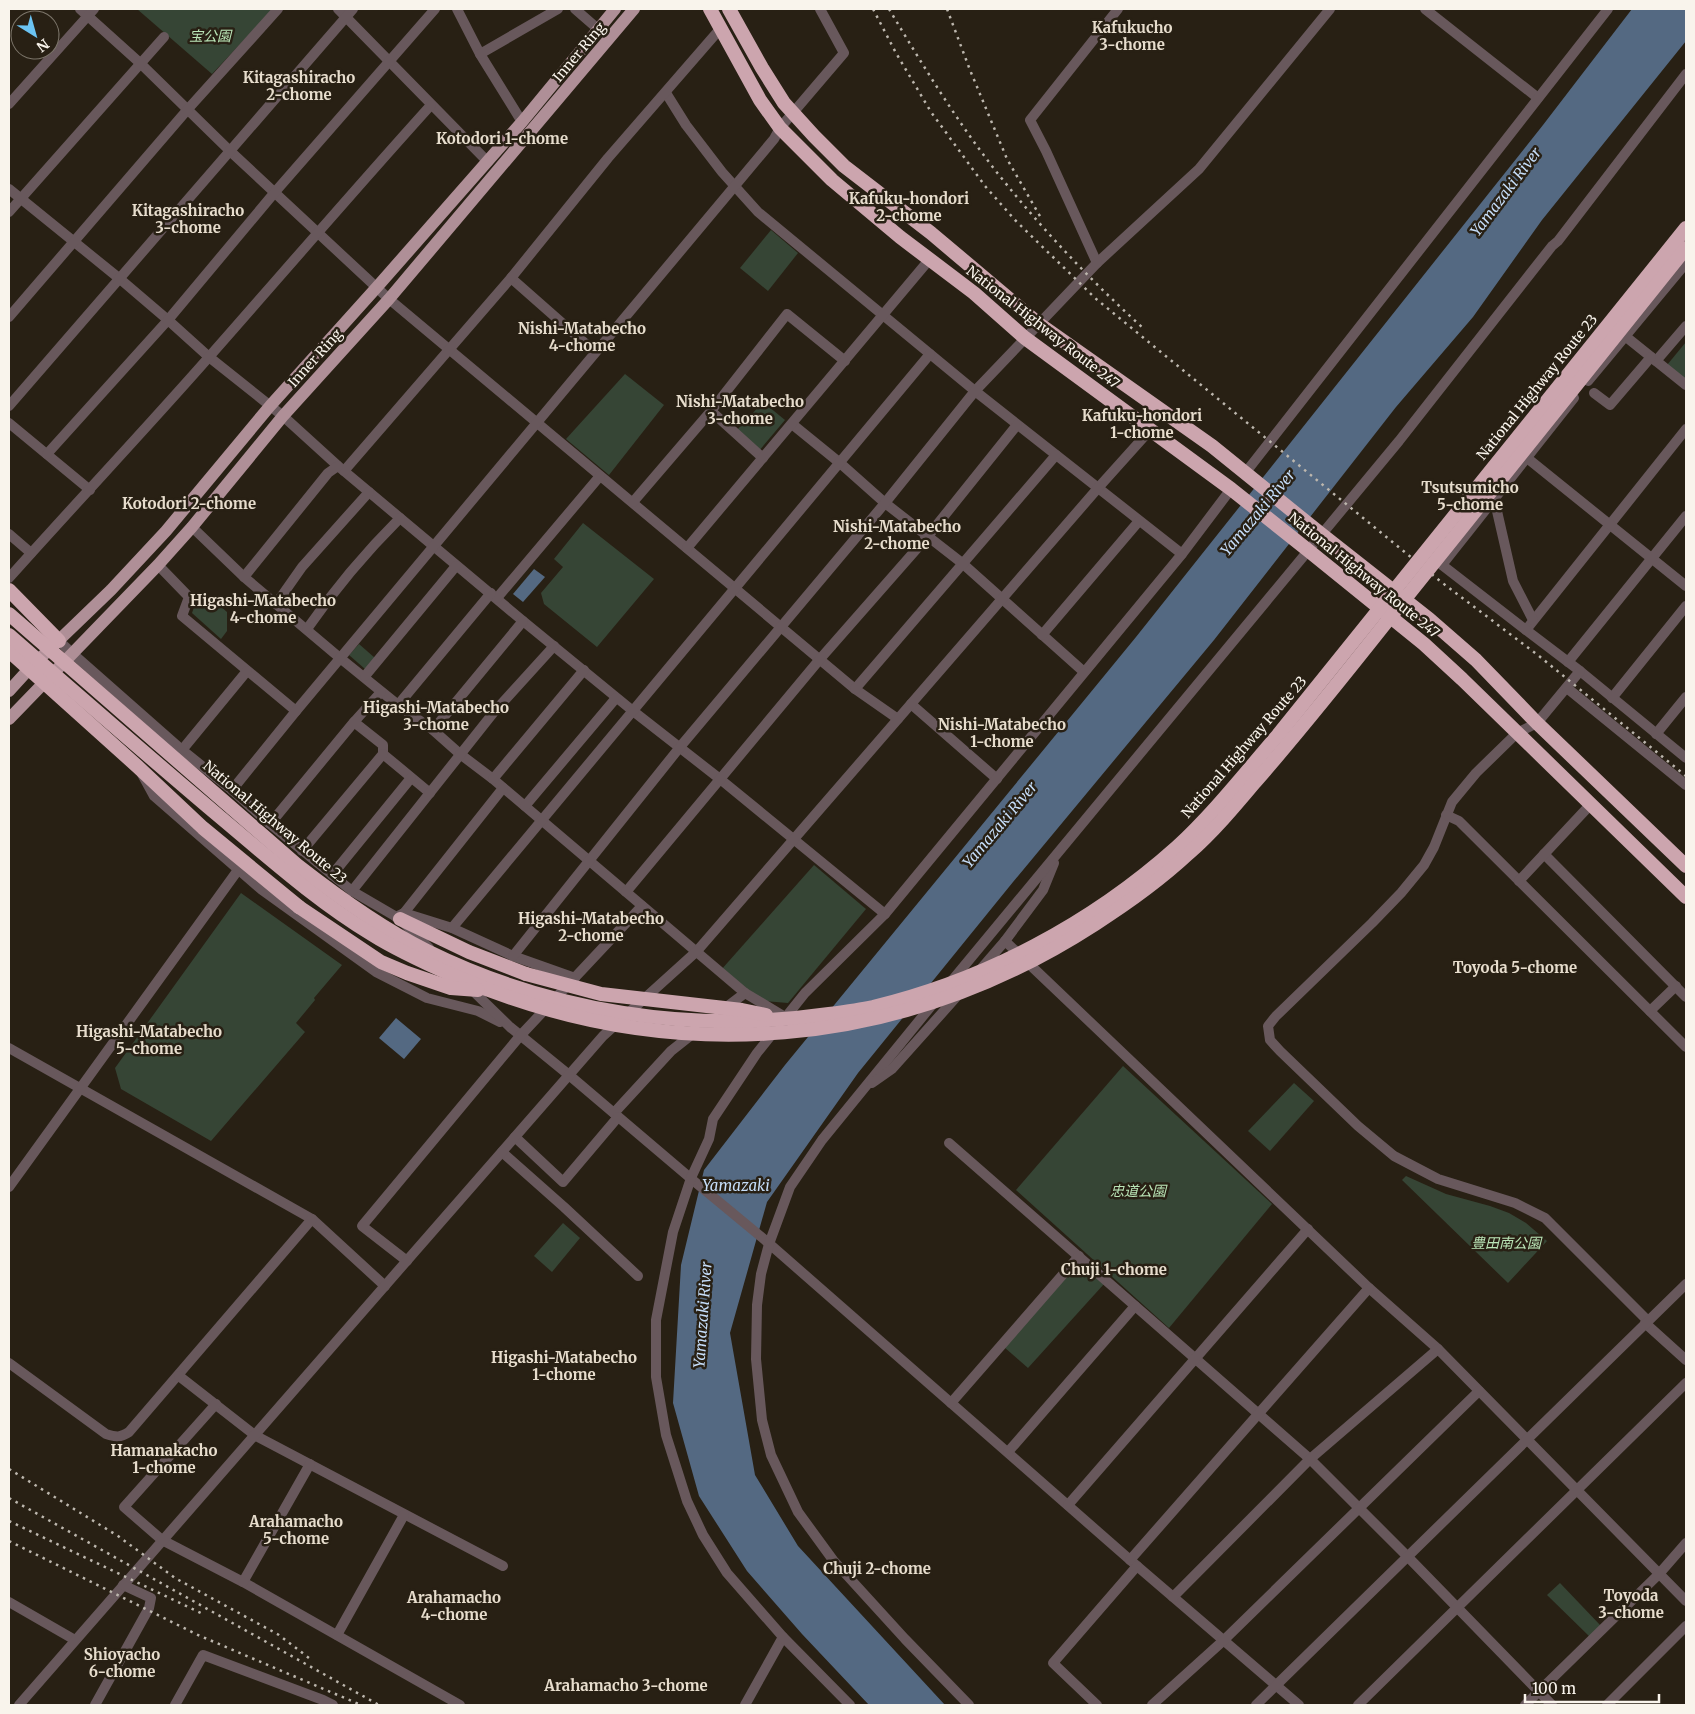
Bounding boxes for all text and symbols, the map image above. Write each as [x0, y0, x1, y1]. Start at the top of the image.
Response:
north arrow [10, 10, 60, 60]
street label: Inner Ring [549, 18, 609, 86]
district label: Kafukucho 3-chome [1092, 18, 1172, 54]
park label: 宝公園 [189, 27, 233, 45]
text: N [33, 35, 53, 56]
district label: Kitagashiracho 2-chome [243, 68, 355, 104]
district label: Kotodori 1-chome [436, 129, 568, 148]
water label: Yamazaki River [1466, 143, 1546, 240]
district label: Kafuku-hondori 2-chome [849, 189, 969, 225]
district label: Kitagashiracho 3-chome [132, 201, 244, 237]
street label: National Highway Route 247 [963, 262, 1123, 392]
street label: National Highway Route 23 [1473, 311, 1601, 463]
district label: Nishi-Matabecho 4-chome [518, 319, 646, 355]
street label: Inner Ring [284, 325, 346, 391]
district label: Nishi-Matabecho 3-chome [676, 392, 804, 428]
district label: Kafuku-hondori 1-chome [1082, 406, 1202, 442]
water label: Yamazaki River [1216, 465, 1300, 560]
district label: Tsutsumicho 5-chome [1421, 478, 1519, 514]
district label: Kotodori 2-chome [122, 494, 256, 513]
street label: National Highway Route 247 [1285, 508, 1443, 642]
district label: Nishi-Matabecho 2-chome [833, 517, 961, 553]
district label: Higashi-Matabecho 4-chome [190, 591, 336, 627]
street label: National Highway Route 23 [1177, 672, 1311, 822]
district label: Higashi-Matabecho 3-chome [363, 698, 509, 734]
district label: Nishi-Matabecho 1-chome [938, 715, 1066, 751]
street label: National Highway Route 23 [199, 757, 351, 887]
water label: Yamazaki River [958, 777, 1042, 872]
district label: Higashi-Matabecho 2-chome [518, 909, 664, 945]
district label: Toyoda 5-chome [1453, 958, 1577, 977]
district label: Higashi-Matabecho 5-chome [76, 1022, 222, 1058]
water label: Yamazaki [702, 1176, 770, 1195]
park label: 忠道公園 [1110, 1182, 1168, 1200]
park label: 豊田南公園 [1471, 1234, 1543, 1252]
water label: Yamazaki River [689, 1260, 716, 1369]
district label: Chuji 1-chome [1061, 1260, 1167, 1279]
district label: Higashi-Matabecho 1-chome [491, 1348, 637, 1384]
district label: Hamanakacho 1-chome [110, 1441, 218, 1477]
district label: Arahamacho 5-chome [248, 1512, 343, 1548]
district label: Chuji 2-chome [823, 1559, 931, 1578]
district label: Toyoda 3-chome [1598, 1586, 1664, 1622]
district label: Arahamacho 4-chome [406, 1588, 501, 1624]
district label: Shioyacho 6-chome [84, 1645, 160, 1681]
scale bar [1525, 1672, 1659, 1704]
district label: Arahamacho 3-chome [543, 1676, 708, 1695]
text: 100 m [1532, 1679, 1576, 1698]

